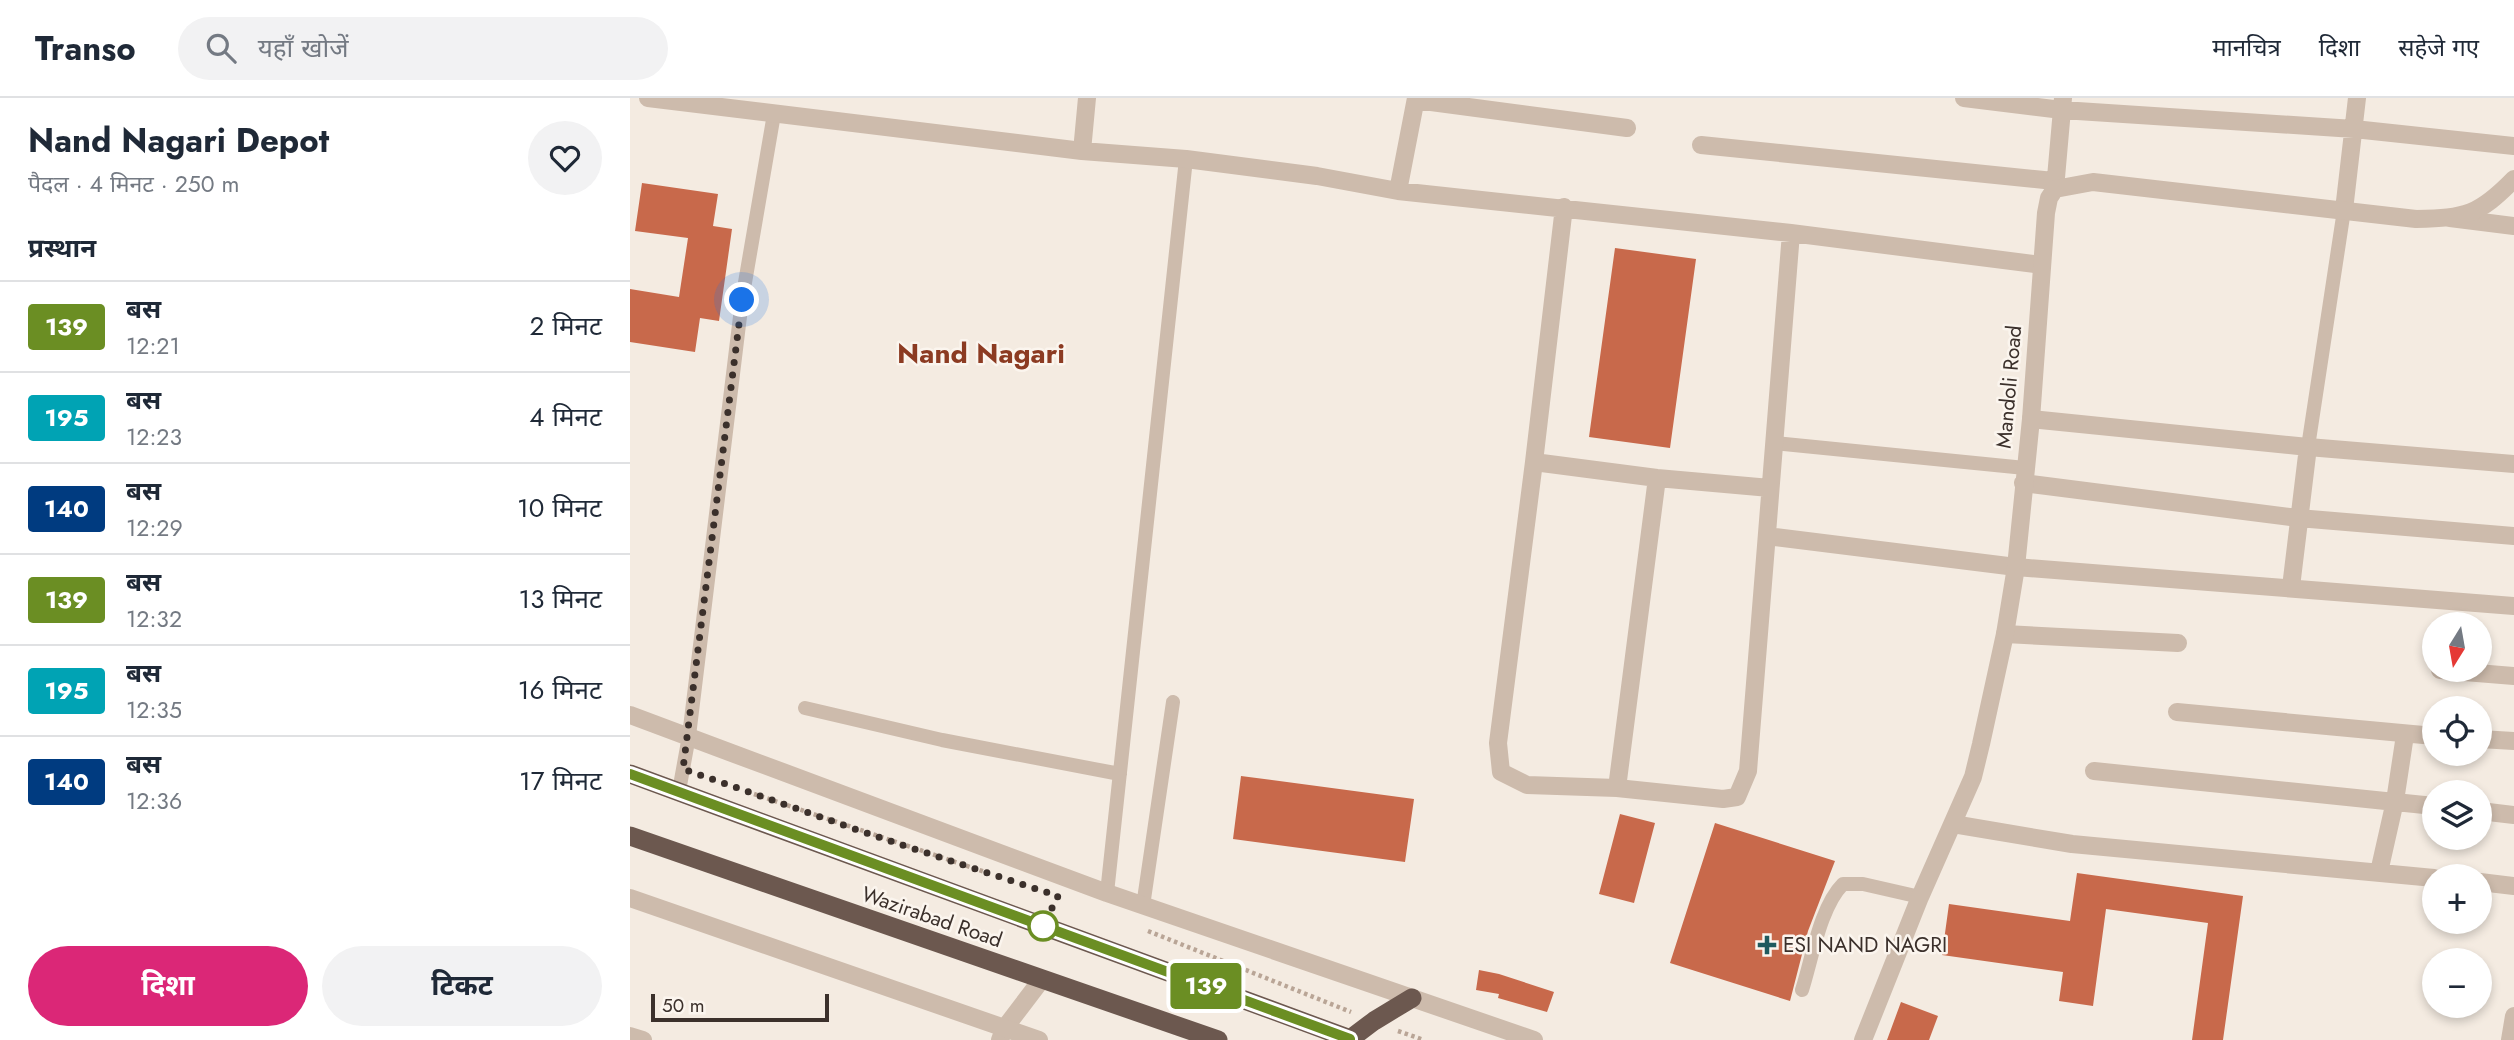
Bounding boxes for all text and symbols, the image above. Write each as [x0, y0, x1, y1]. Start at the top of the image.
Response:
search box [178, 17, 668, 80]
text: Transo [35, 25, 136, 72]
icon: search [202, 29, 240, 67]
text: यहाँ खोजें [258, 29, 348, 67]
text: मानचित्र [2212, 30, 2281, 65]
text: दिशा [2319, 30, 2360, 65]
text: सहेजे गए [2398, 30, 2479, 65]
text: Nand Nagari Depot [28, 117, 329, 164]
button: heart [528, 121, 602, 195]
text: पैदल · 4 मिनट · 250 m [28, 167, 239, 201]
text: प्रस्थान [28, 229, 96, 267]
your location [724, 282, 759, 317]
text: बस [126, 290, 161, 328]
text: 2 मिनट [530, 307, 602, 345]
text: 139 [45, 309, 88, 344]
street label: Mandoli Road [1989, 324, 2029, 450]
text: 12:21 [126, 329, 180, 363]
district label: Nand Nagari [897, 333, 1065, 374]
text: बस [126, 381, 161, 419]
text: 4 मिनट [529, 398, 602, 436]
text: 195 [45, 400, 88, 435]
text: 12:23 [126, 420, 182, 454]
text: बस [126, 472, 161, 510]
text: 10 मिनट [517, 489, 602, 527]
text: 140 [44, 491, 89, 526]
text: 12:29 [126, 511, 183, 545]
text: बस [126, 563, 161, 601]
text: 13 मिनट [518, 580, 602, 618]
text: 139 [45, 582, 88, 617]
text: 12:32 [126, 602, 182, 636]
north arrow [2422, 612, 2492, 682]
map controls [2422, 612, 2492, 1018]
text: बस [126, 654, 161, 692]
text: 16 मिनट [518, 671, 602, 709]
text: 195 [45, 673, 88, 708]
text: 12:35 [126, 693, 182, 727]
button: locate [2422, 696, 2492, 766]
text: बस [126, 745, 161, 783]
text: 17 मिनट [519, 762, 602, 800]
text: 140 [44, 764, 89, 799]
button: layers [2422, 780, 2492, 850]
text: 12:36 [126, 784, 182, 818]
button: + [2422, 864, 2492, 934]
street label: Wazirabad Road [858, 879, 1006, 955]
unlabelled marker [1028, 911, 1058, 941]
place label: ESI NAND NAGRI [1783, 930, 1947, 960]
marker: ESI NAND NAGRI [1757, 935, 1777, 955]
button: दिशा [28, 946, 308, 1026]
button: टिकट [322, 946, 602, 1026]
button: − [2422, 948, 2492, 1018]
line badge: 139 [1166, 963, 1246, 1009]
text: 139 [1184, 968, 1228, 1003]
scale bar [651, 991, 830, 1023]
text: 50 m [662, 992, 705, 1019]

